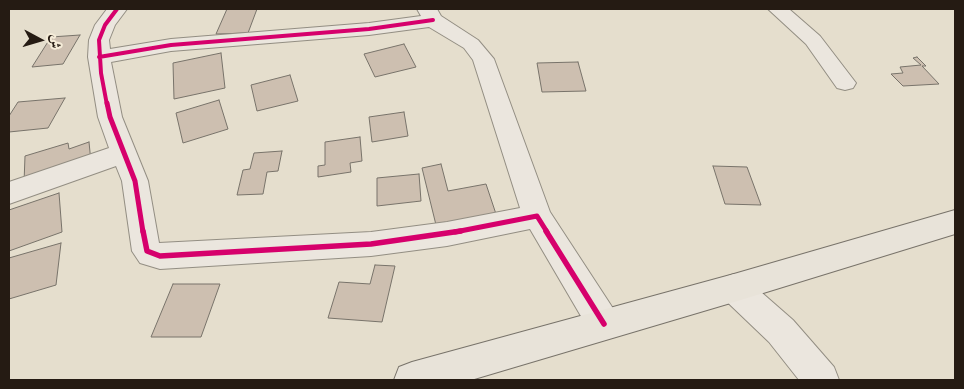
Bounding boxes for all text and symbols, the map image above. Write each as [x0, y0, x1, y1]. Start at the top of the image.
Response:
north arrow [15, 15, 65, 65]
text: ش [45, 34, 65, 49]

